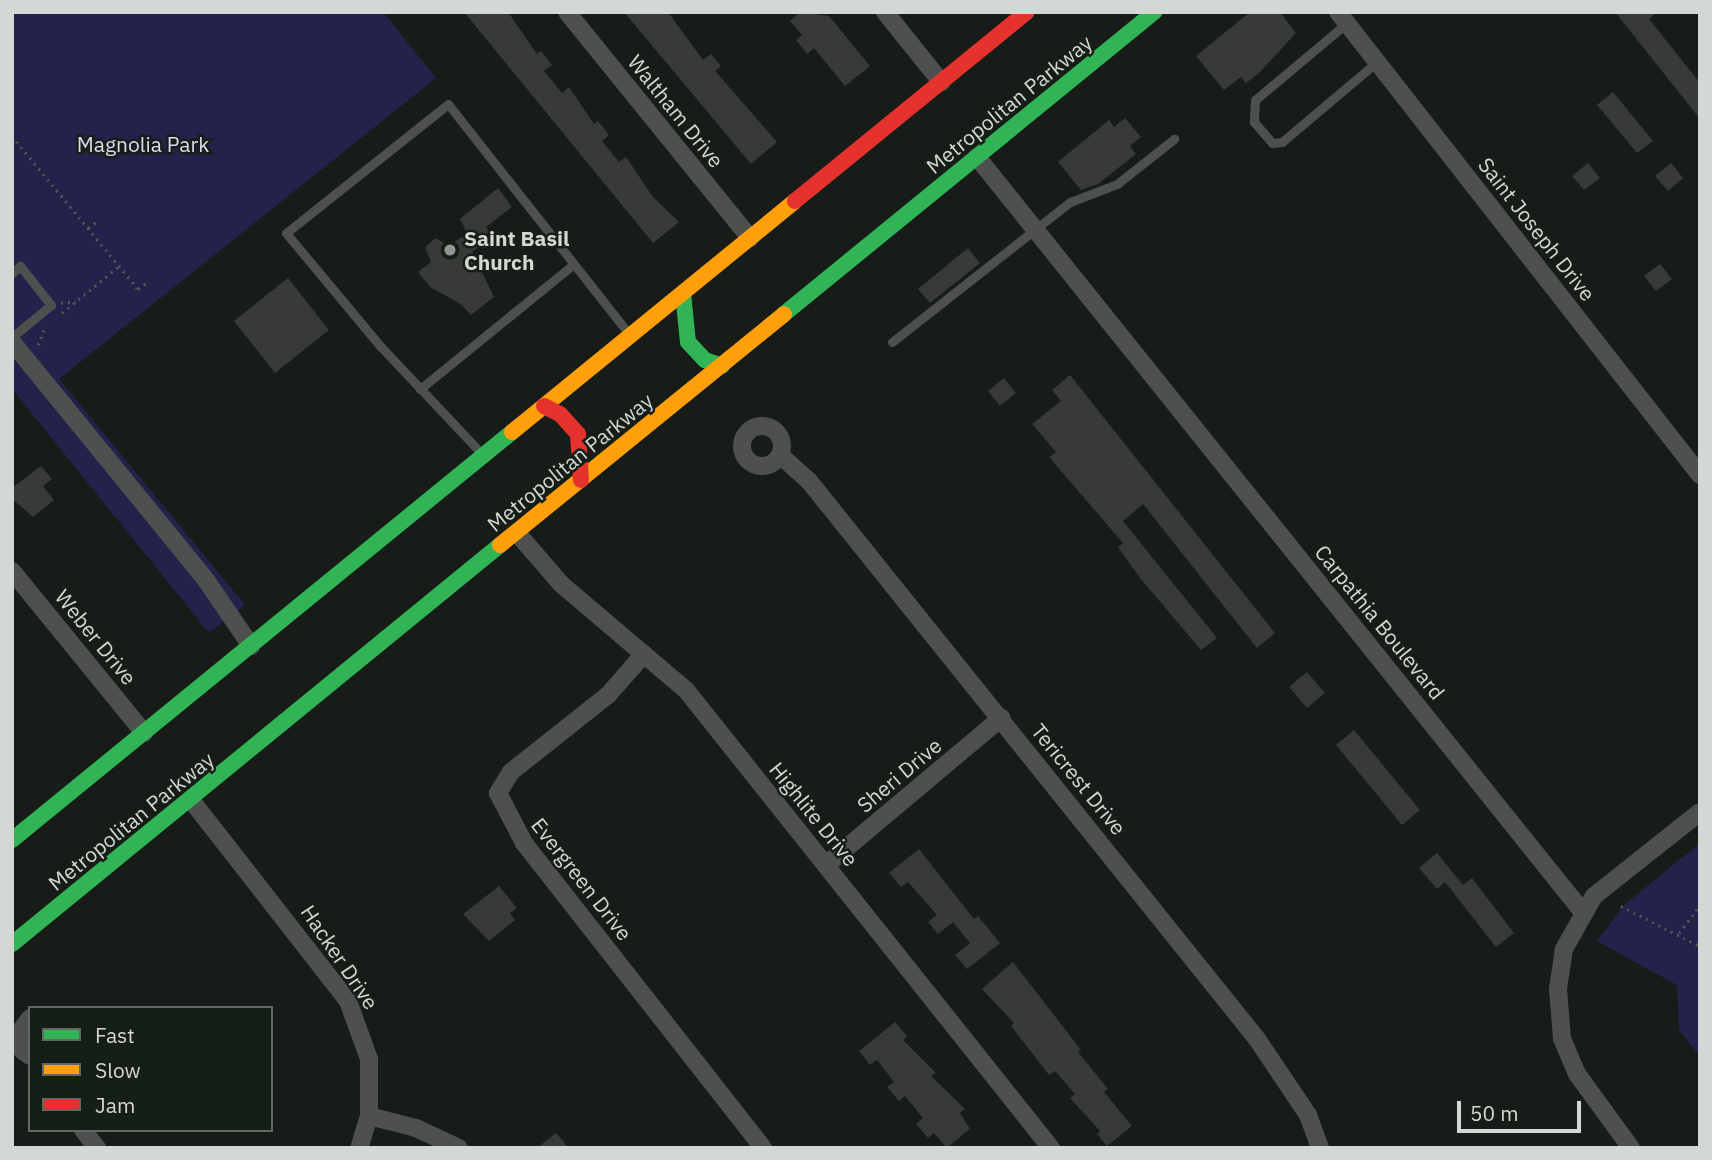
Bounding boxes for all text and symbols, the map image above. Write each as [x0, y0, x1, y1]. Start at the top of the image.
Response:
street label: Metropolitan Parkway [921, 29, 1097, 179]
street label: Waltham Drive [623, 49, 729, 173]
park label: Magnolia Park [77, 131, 209, 157]
street label: Saint Joseph Drive [1473, 152, 1601, 306]
place label: Saint Basil Church [464, 225, 569, 275]
marker: Saint Basil Church [442, 242, 458, 258]
street label: Metropolitan Parkway [482, 387, 658, 537]
street label: Carpathia Boulevard [1310, 540, 1450, 704]
street label: Weber Drive [50, 584, 142, 690]
street label: Tericrest Drive [1026, 718, 1132, 840]
street label: Sheri Drive [852, 732, 946, 818]
street label: Metropolitan Parkway [43, 746, 219, 896]
street label: Highlite Drive [764, 757, 864, 871]
street label: Evergreen Drive [526, 813, 638, 945]
street label: Hacker Drive [296, 900, 384, 1014]
legend [28, 1006, 273, 1132]
text: Fast [95, 1021, 135, 1049]
text: Slow [95, 1056, 141, 1084]
scale bar [1460, 1086, 1584, 1130]
text: Jam [95, 1091, 135, 1119]
text: 50 m [1470, 1099, 1519, 1127]

